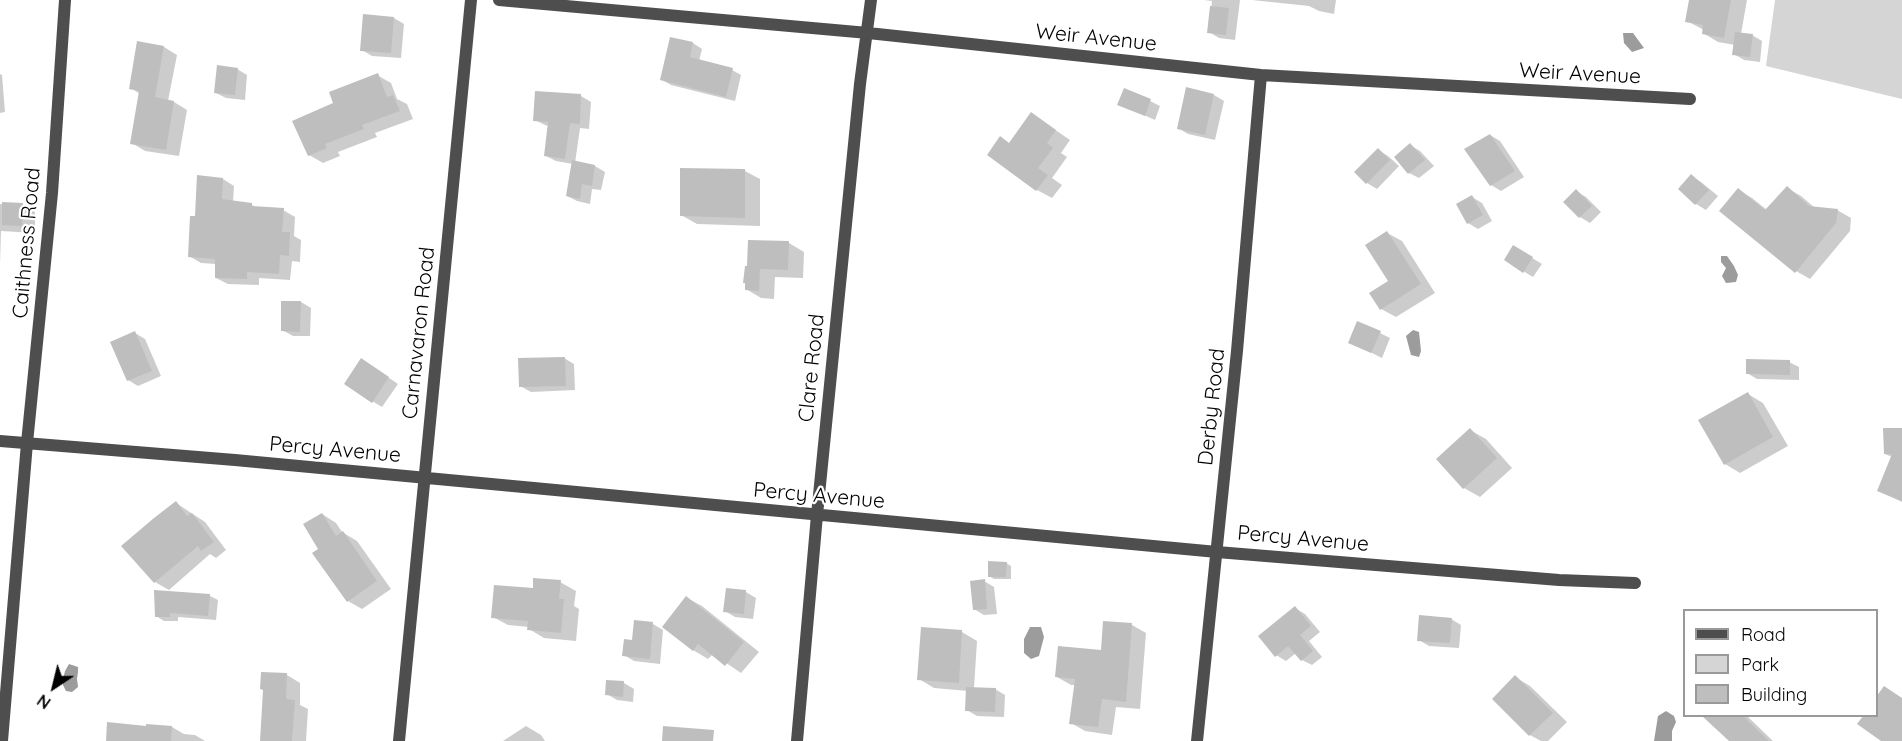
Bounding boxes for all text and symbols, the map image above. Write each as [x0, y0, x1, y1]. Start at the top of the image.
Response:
street label: Weir Avenue [1034, 19, 1158, 57]
street label: Weir Avenue [1518, 58, 1642, 90]
street label: Caithness Road [8, 166, 46, 320]
street label: Carnavaron Road [397, 246, 441, 420]
street label: Clare Road [794, 313, 830, 423]
street label: Derby Road [1193, 347, 1231, 467]
street label: Percy Avenue [268, 432, 402, 468]
street label: Percy Avenue [752, 478, 886, 514]
street label: Percy Avenue [1236, 521, 1370, 557]
legend [1683, 609, 1878, 717]
text: Road [1741, 623, 1786, 646]
text: Park [1741, 653, 1779, 676]
north arrow [24, 657, 84, 717]
text: Building [1741, 683, 1807, 706]
text: N [33, 690, 54, 713]

